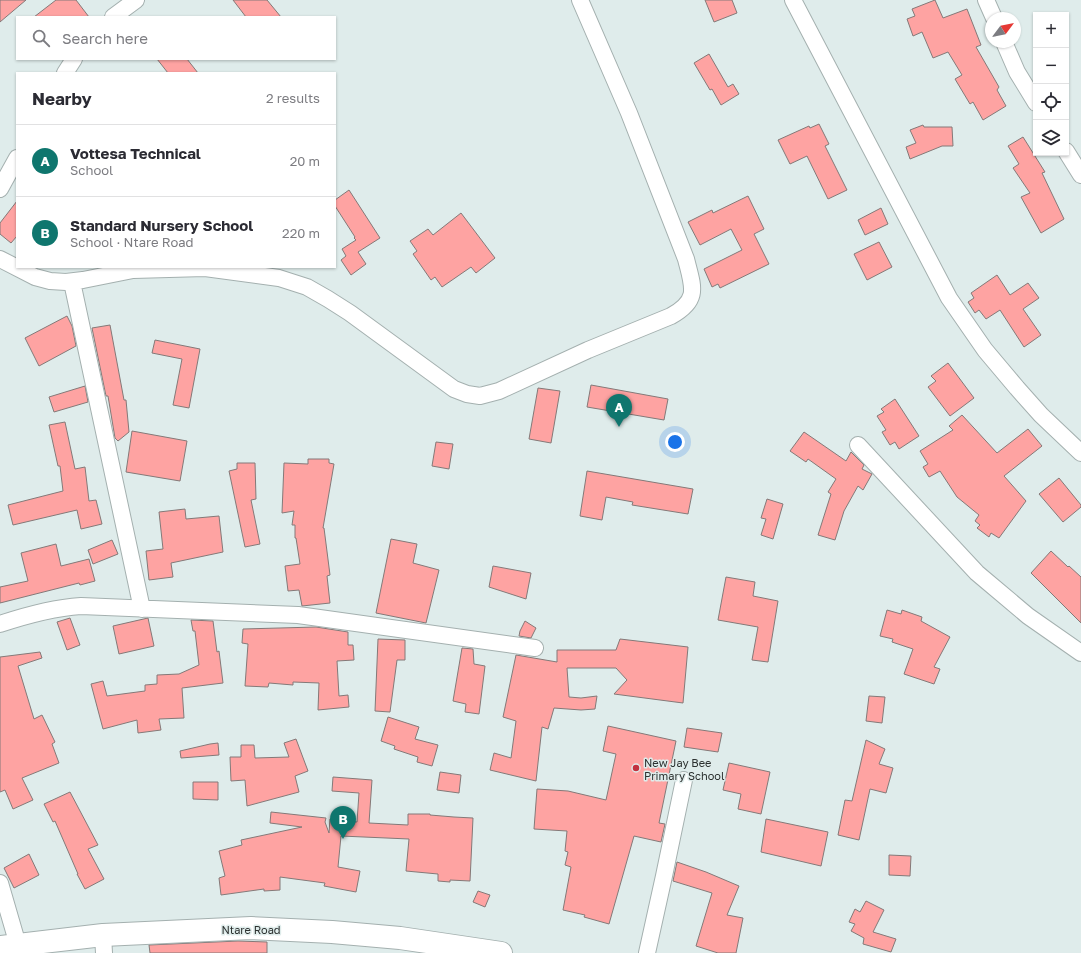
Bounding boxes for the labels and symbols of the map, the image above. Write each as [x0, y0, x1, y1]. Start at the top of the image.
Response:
north arrow [985, 12, 1021, 48]
pin: A [606, 394, 632, 427]
your location [665, 432, 685, 452]
place label: New Jay Bee Primary School [644, 756, 725, 782]
marker: New Jay Bee Primary School [631, 763, 641, 773]
pin: B [330, 806, 356, 839]
street label: Ntare Road [221, 923, 281, 936]

